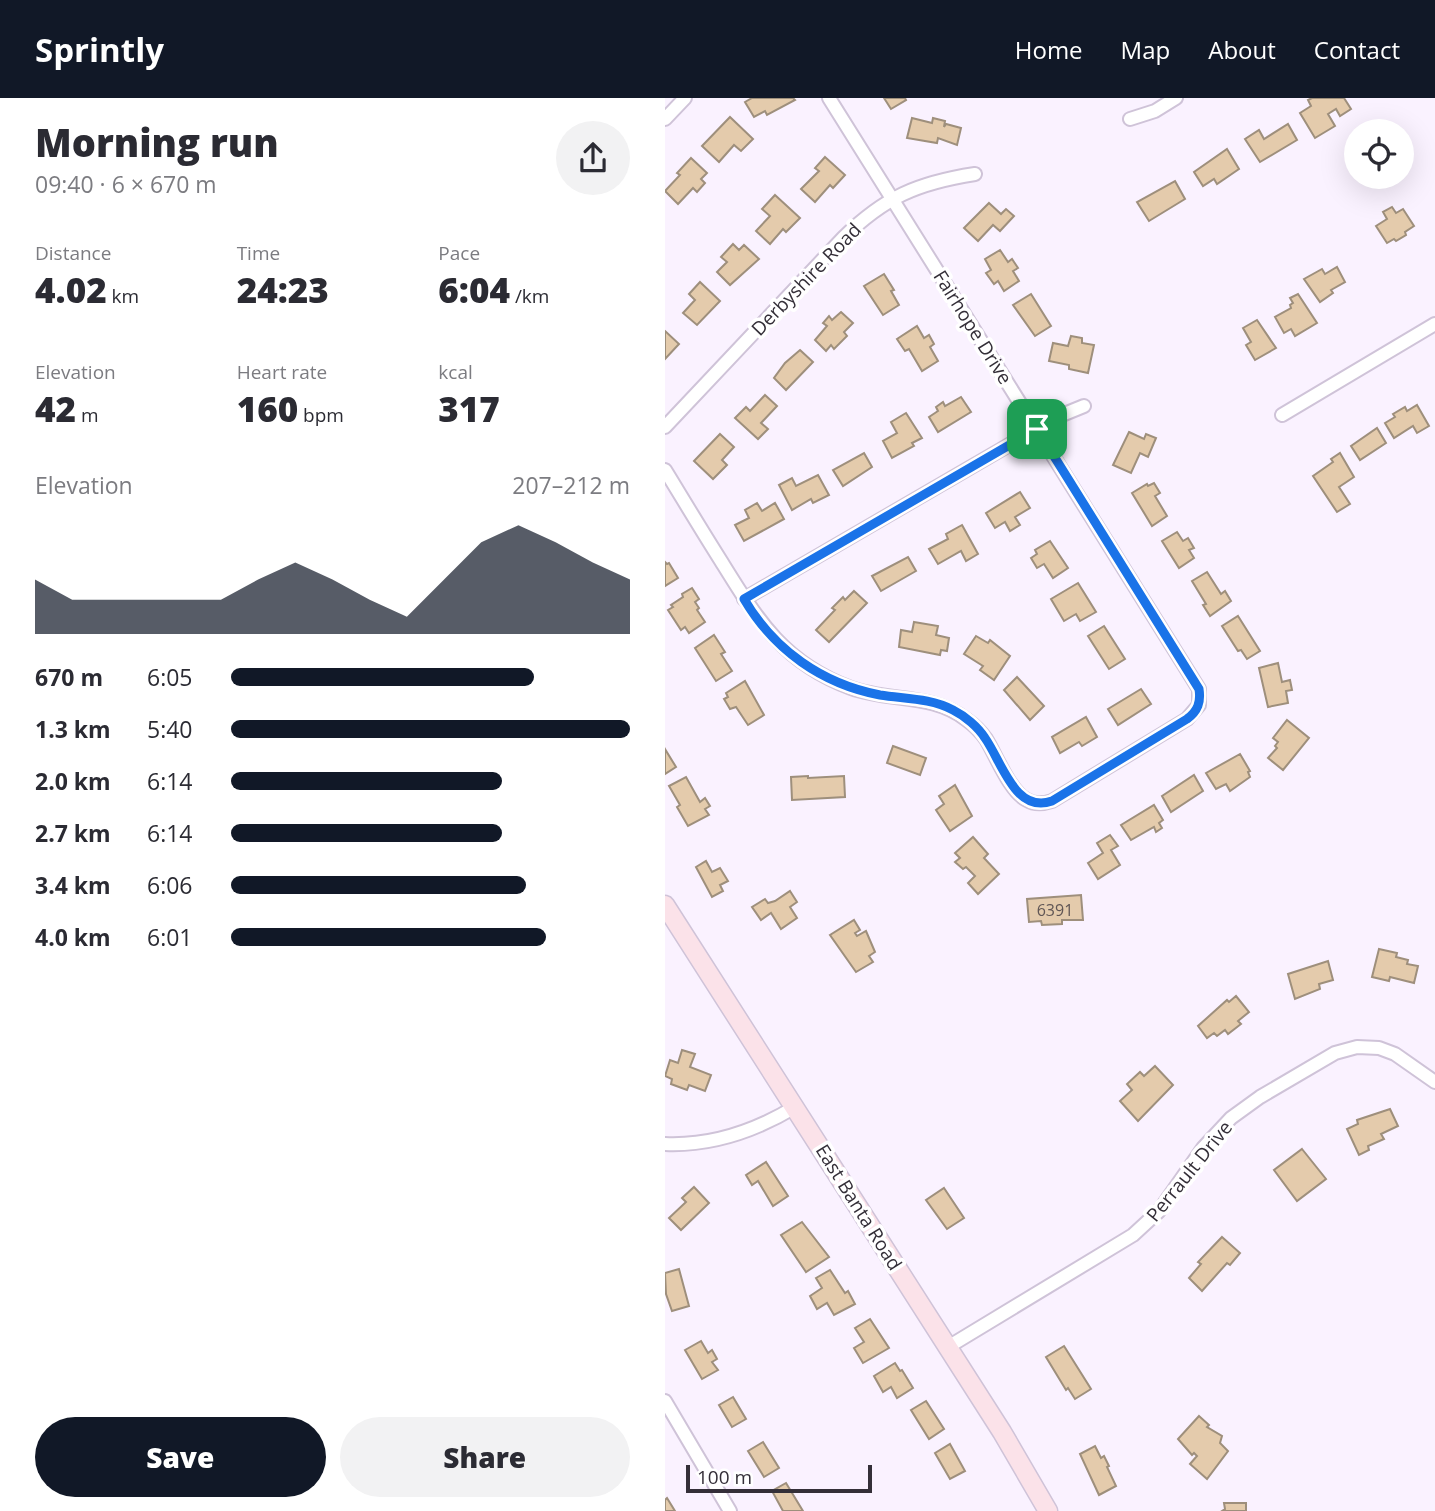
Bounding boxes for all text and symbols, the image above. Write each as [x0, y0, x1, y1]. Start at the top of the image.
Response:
text: Sprintly [35, 27, 164, 72]
text: Home [1015, 33, 1083, 66]
text: Map [1121, 33, 1170, 66]
text: About [1208, 33, 1276, 66]
text: Contact [1314, 33, 1400, 66]
text: Morning run [35, 116, 279, 168]
map controls [1344, 119, 1414, 189]
button: locate [1344, 119, 1414, 189]
button: share [556, 121, 630, 195]
text: 09:40 · 6 × 670 m [35, 168, 217, 200]
street label: Derbyshire Road [745, 217, 867, 341]
text: Distance [35, 240, 111, 266]
text: Time [237, 240, 280, 266]
text: Pace [438, 240, 480, 266]
street label: Fairhope Drive [928, 265, 1018, 389]
text: 4.02 [35, 266, 107, 313]
text: 24:23 [237, 266, 329, 313]
text: 6:04 [438, 266, 510, 313]
text: km [107, 283, 139, 309]
text: /km [510, 283, 549, 309]
text: Elevation [35, 359, 116, 385]
text: Heart rate [237, 359, 327, 385]
text: kcal [438, 359, 473, 385]
text: 42 [35, 385, 76, 432]
text: 160 [237, 385, 298, 432]
text: 317 [438, 385, 500, 432]
pin [1007, 399, 1067, 459]
text: m [76, 402, 99, 428]
text: bpm [298, 402, 344, 428]
icon: arrive [1018, 410, 1056, 448]
text: Elevation [35, 469, 133, 501]
text: 207–212 m [512, 469, 630, 501]
text: 670 m [35, 661, 103, 693]
text: 6:05 [147, 661, 193, 693]
text: 1.3 km [35, 713, 111, 745]
text: 5:40 [147, 713, 193, 745]
text: 2.0 km [35, 765, 111, 797]
text: 6:14 [147, 765, 193, 797]
text: 2.7 km [35, 817, 111, 849]
text: 6:14 [147, 817, 193, 849]
text: 3.4 km [35, 869, 111, 901]
text: 6:06 [147, 869, 193, 901]
house number: 6391 [1037, 899, 1073, 921]
text: 4.0 km [35, 921, 111, 953]
text: 6:01 [147, 921, 193, 953]
street label: Perrault Drive [1140, 1115, 1238, 1227]
street label: East Banta Road [810, 1139, 908, 1275]
button: Save [35, 1417, 326, 1497]
button: Share [340, 1417, 630, 1497]
scale bar [686, 1462, 871, 1494]
text: 100 m [697, 1464, 752, 1490]

